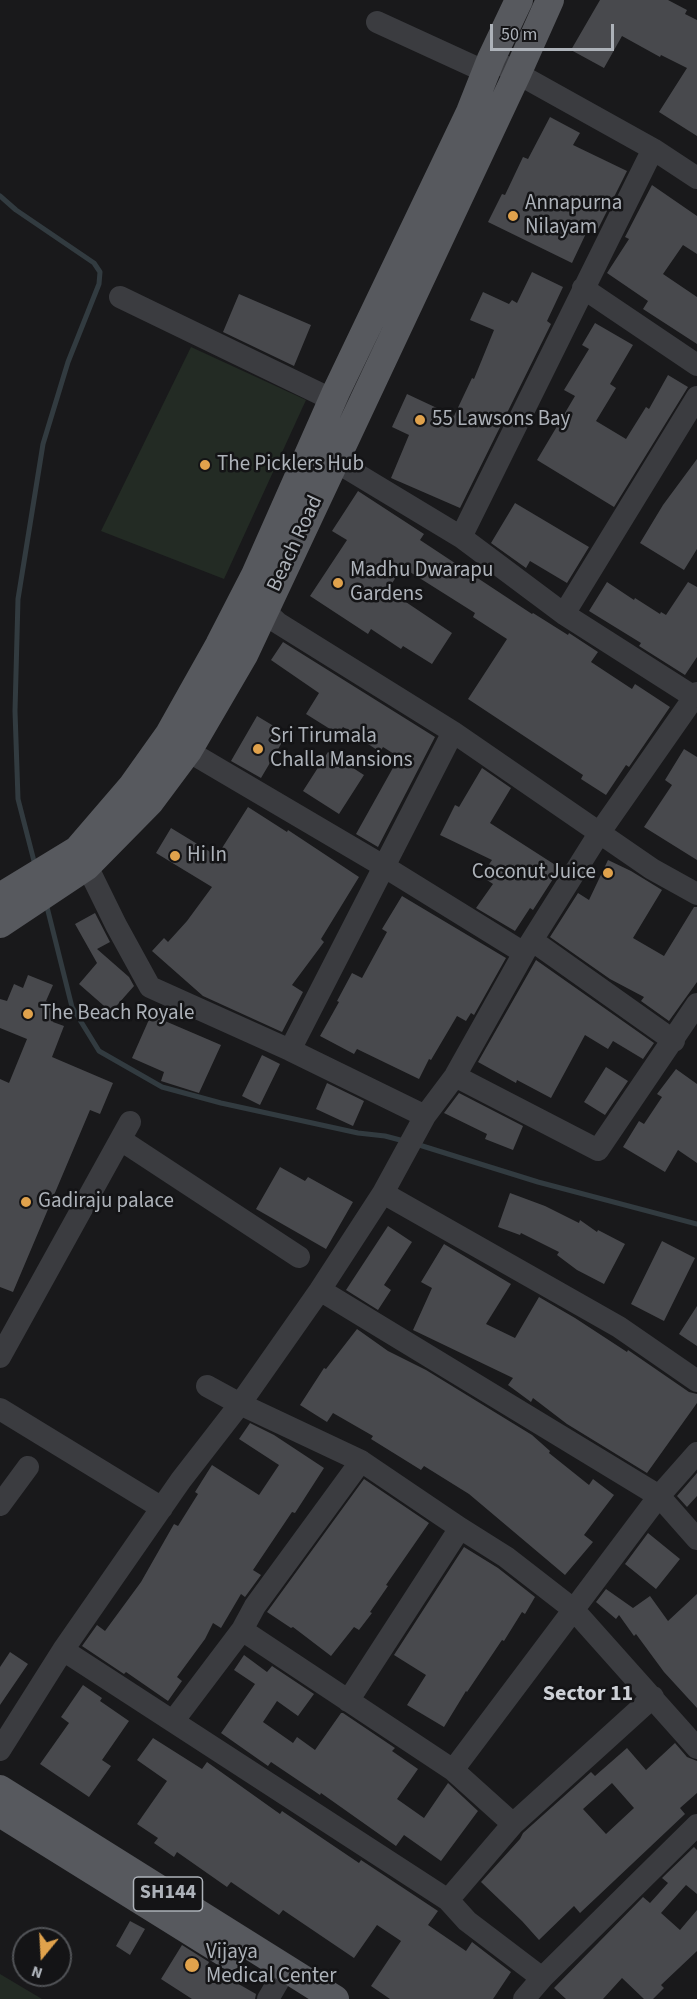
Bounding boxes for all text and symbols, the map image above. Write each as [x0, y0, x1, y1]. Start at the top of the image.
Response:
scale bar [493, 12, 618, 50]
text: 50 m [501, 22, 537, 47]
place label: Annapurna Nilayam [525, 191, 622, 241]
marker: Annapurna Nilayam [506, 209, 520, 223]
place label: 55 Lawsons Bay [432, 407, 570, 433]
marker: 55 Lawsons Bay [413, 413, 427, 427]
place label: The Picklers Hub [217, 452, 364, 478]
marker: The Picklers Hub [198, 458, 212, 472]
street label: Beach Road [263, 492, 329, 596]
place label: Madhu Dwarapu Gardens [350, 558, 493, 608]
marker: Madhu Dwarapu Gardens [331, 576, 345, 590]
place label: Sri Tirumala Challa Mansions [270, 724, 412, 774]
marker: Sri Tirumala Challa Mansions [251, 742, 265, 756]
place label: Hi In [187, 843, 227, 869]
marker: Hi In [168, 849, 182, 863]
place label: Coconut Juice [472, 860, 596, 886]
marker: Coconut Juice [601, 866, 615, 880]
place label: The Beach Royale [40, 1001, 194, 1027]
marker: The Beach Royale [21, 1007, 35, 1021]
place label: Gadiraju palace [38, 1189, 174, 1215]
marker: Gadiraju palace [19, 1195, 33, 1209]
district label: Sector 11 [543, 1682, 633, 1708]
road number: SH144 [134, 1877, 202, 1911]
north arrow [12, 1927, 72, 1987]
place label: Vijaya Medical Center [206, 1940, 336, 1990]
marker: Vijaya Medical Center [183, 1956, 201, 1974]
text: N [29, 1960, 46, 1984]

